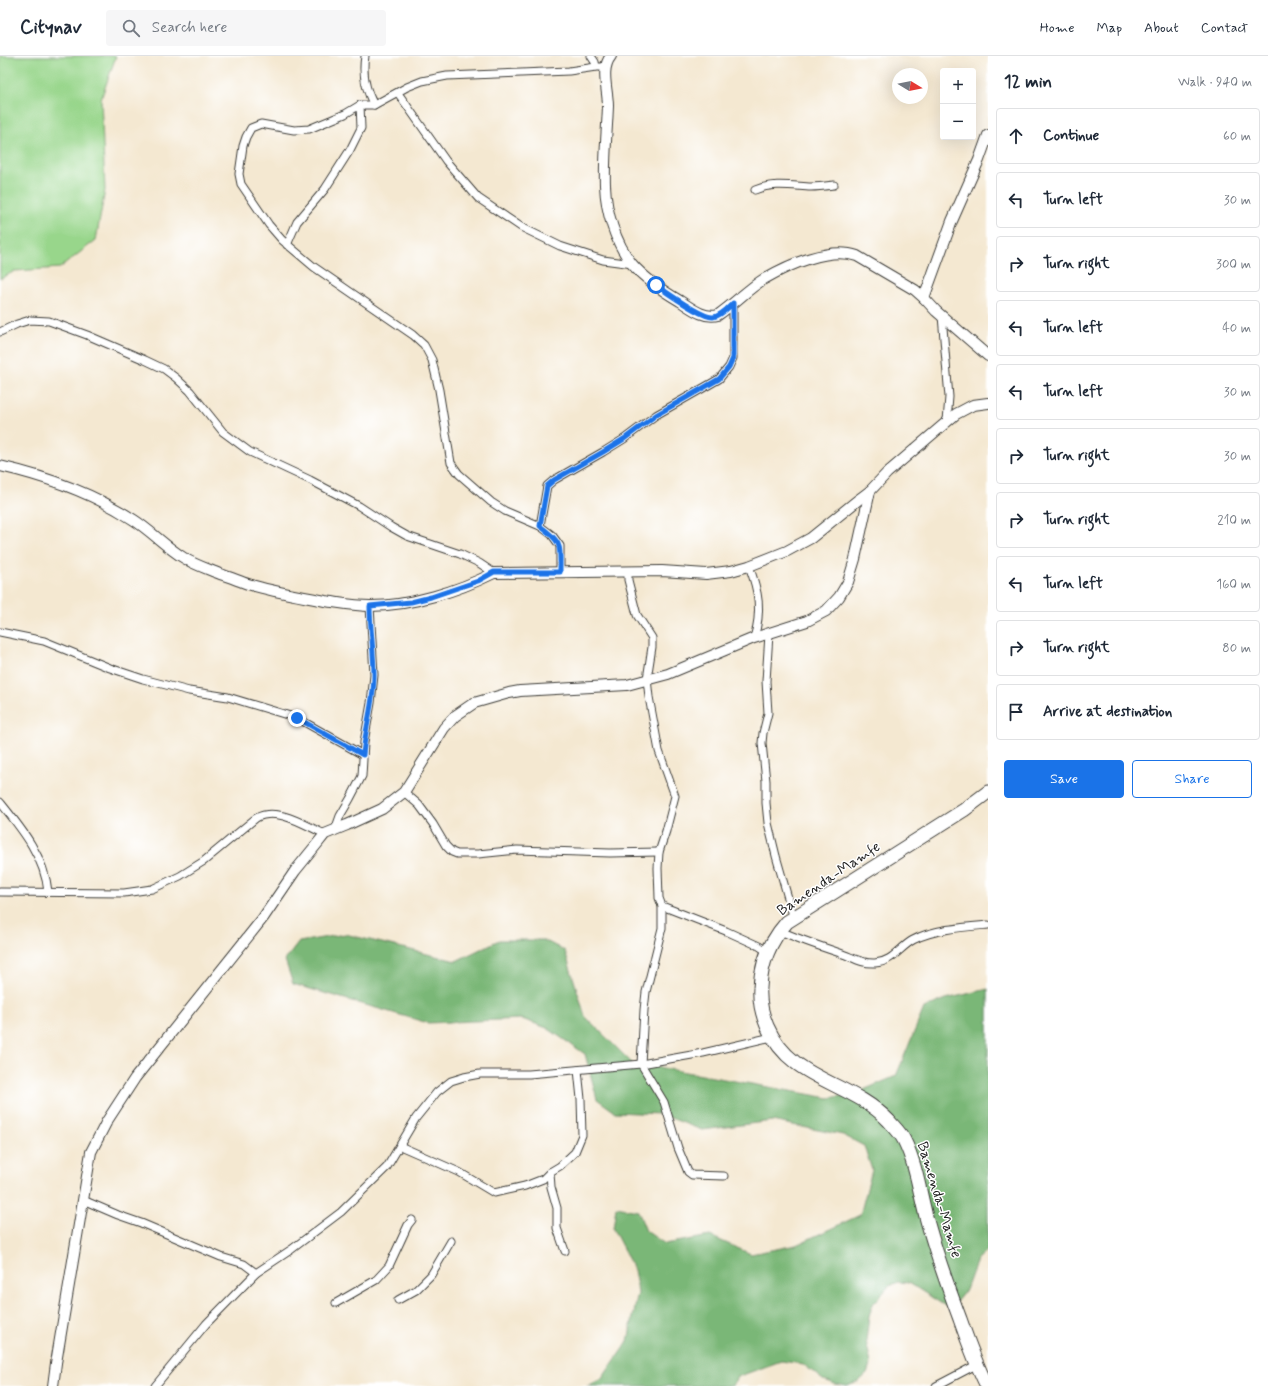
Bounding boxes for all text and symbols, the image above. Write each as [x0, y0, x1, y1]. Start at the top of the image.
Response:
search box [106, 10, 386, 46]
text: Citynav [20, 15, 82, 40]
icon: search [120, 17, 142, 39]
text: Search here [152, 18, 227, 38]
text: Home [1040, 19, 1074, 37]
text: Map [1096, 19, 1122, 37]
text: About [1144, 19, 1179, 37]
text: Contact [1201, 19, 1248, 37]
north arrow [892, 68, 928, 104]
map controls [940, 68, 976, 140]
button: + [940, 68, 976, 104]
text: 12 min [1004, 71, 1052, 93]
text: Walk · 940 m [1178, 74, 1252, 91]
button: − [940, 104, 976, 140]
icon: ahead [1005, 125, 1027, 147]
text: Continue [1043, 126, 1099, 146]
text: 60 m [1223, 128, 1251, 145]
icon: left [1005, 189, 1027, 211]
text: Turn left [1043, 190, 1103, 210]
text: 30 m [1224, 192, 1251, 209]
icon: right [1005, 253, 1027, 275]
text: Turn right [1043, 254, 1110, 274]
text: 300 m [1216, 256, 1251, 273]
route start [647, 276, 665, 294]
icon: left [1005, 317, 1027, 339]
text: Turn left [1043, 318, 1103, 338]
text: 40 m [1222, 320, 1251, 337]
icon: left [1005, 381, 1027, 403]
text: Turn left [1043, 382, 1103, 402]
text: 30 m [1224, 384, 1251, 401]
icon: right [1005, 445, 1027, 467]
text: Turn right [1043, 446, 1110, 466]
text: 30 m [1224, 448, 1251, 465]
icon: right [1005, 509, 1027, 531]
text: Turn right [1043, 510, 1110, 530]
text: 210 m [1217, 512, 1251, 529]
icon: left [1005, 573, 1027, 595]
text: Turn left [1043, 574, 1103, 594]
text: 160 m [1216, 576, 1251, 593]
icon: right [1005, 637, 1027, 659]
text: Turn right [1043, 638, 1110, 658]
text: 80 m [1222, 640, 1251, 657]
icon: arrive [1005, 701, 1027, 723]
text: Arrive at destination [1043, 702, 1172, 722]
route end [288, 709, 306, 727]
button: Save [1004, 760, 1124, 798]
button: Share [1132, 760, 1252, 798]
street label: Bamenda-Mamfe [774, 837, 885, 921]
street label: Bamenda-Mamfe [912, 1140, 966, 1261]

